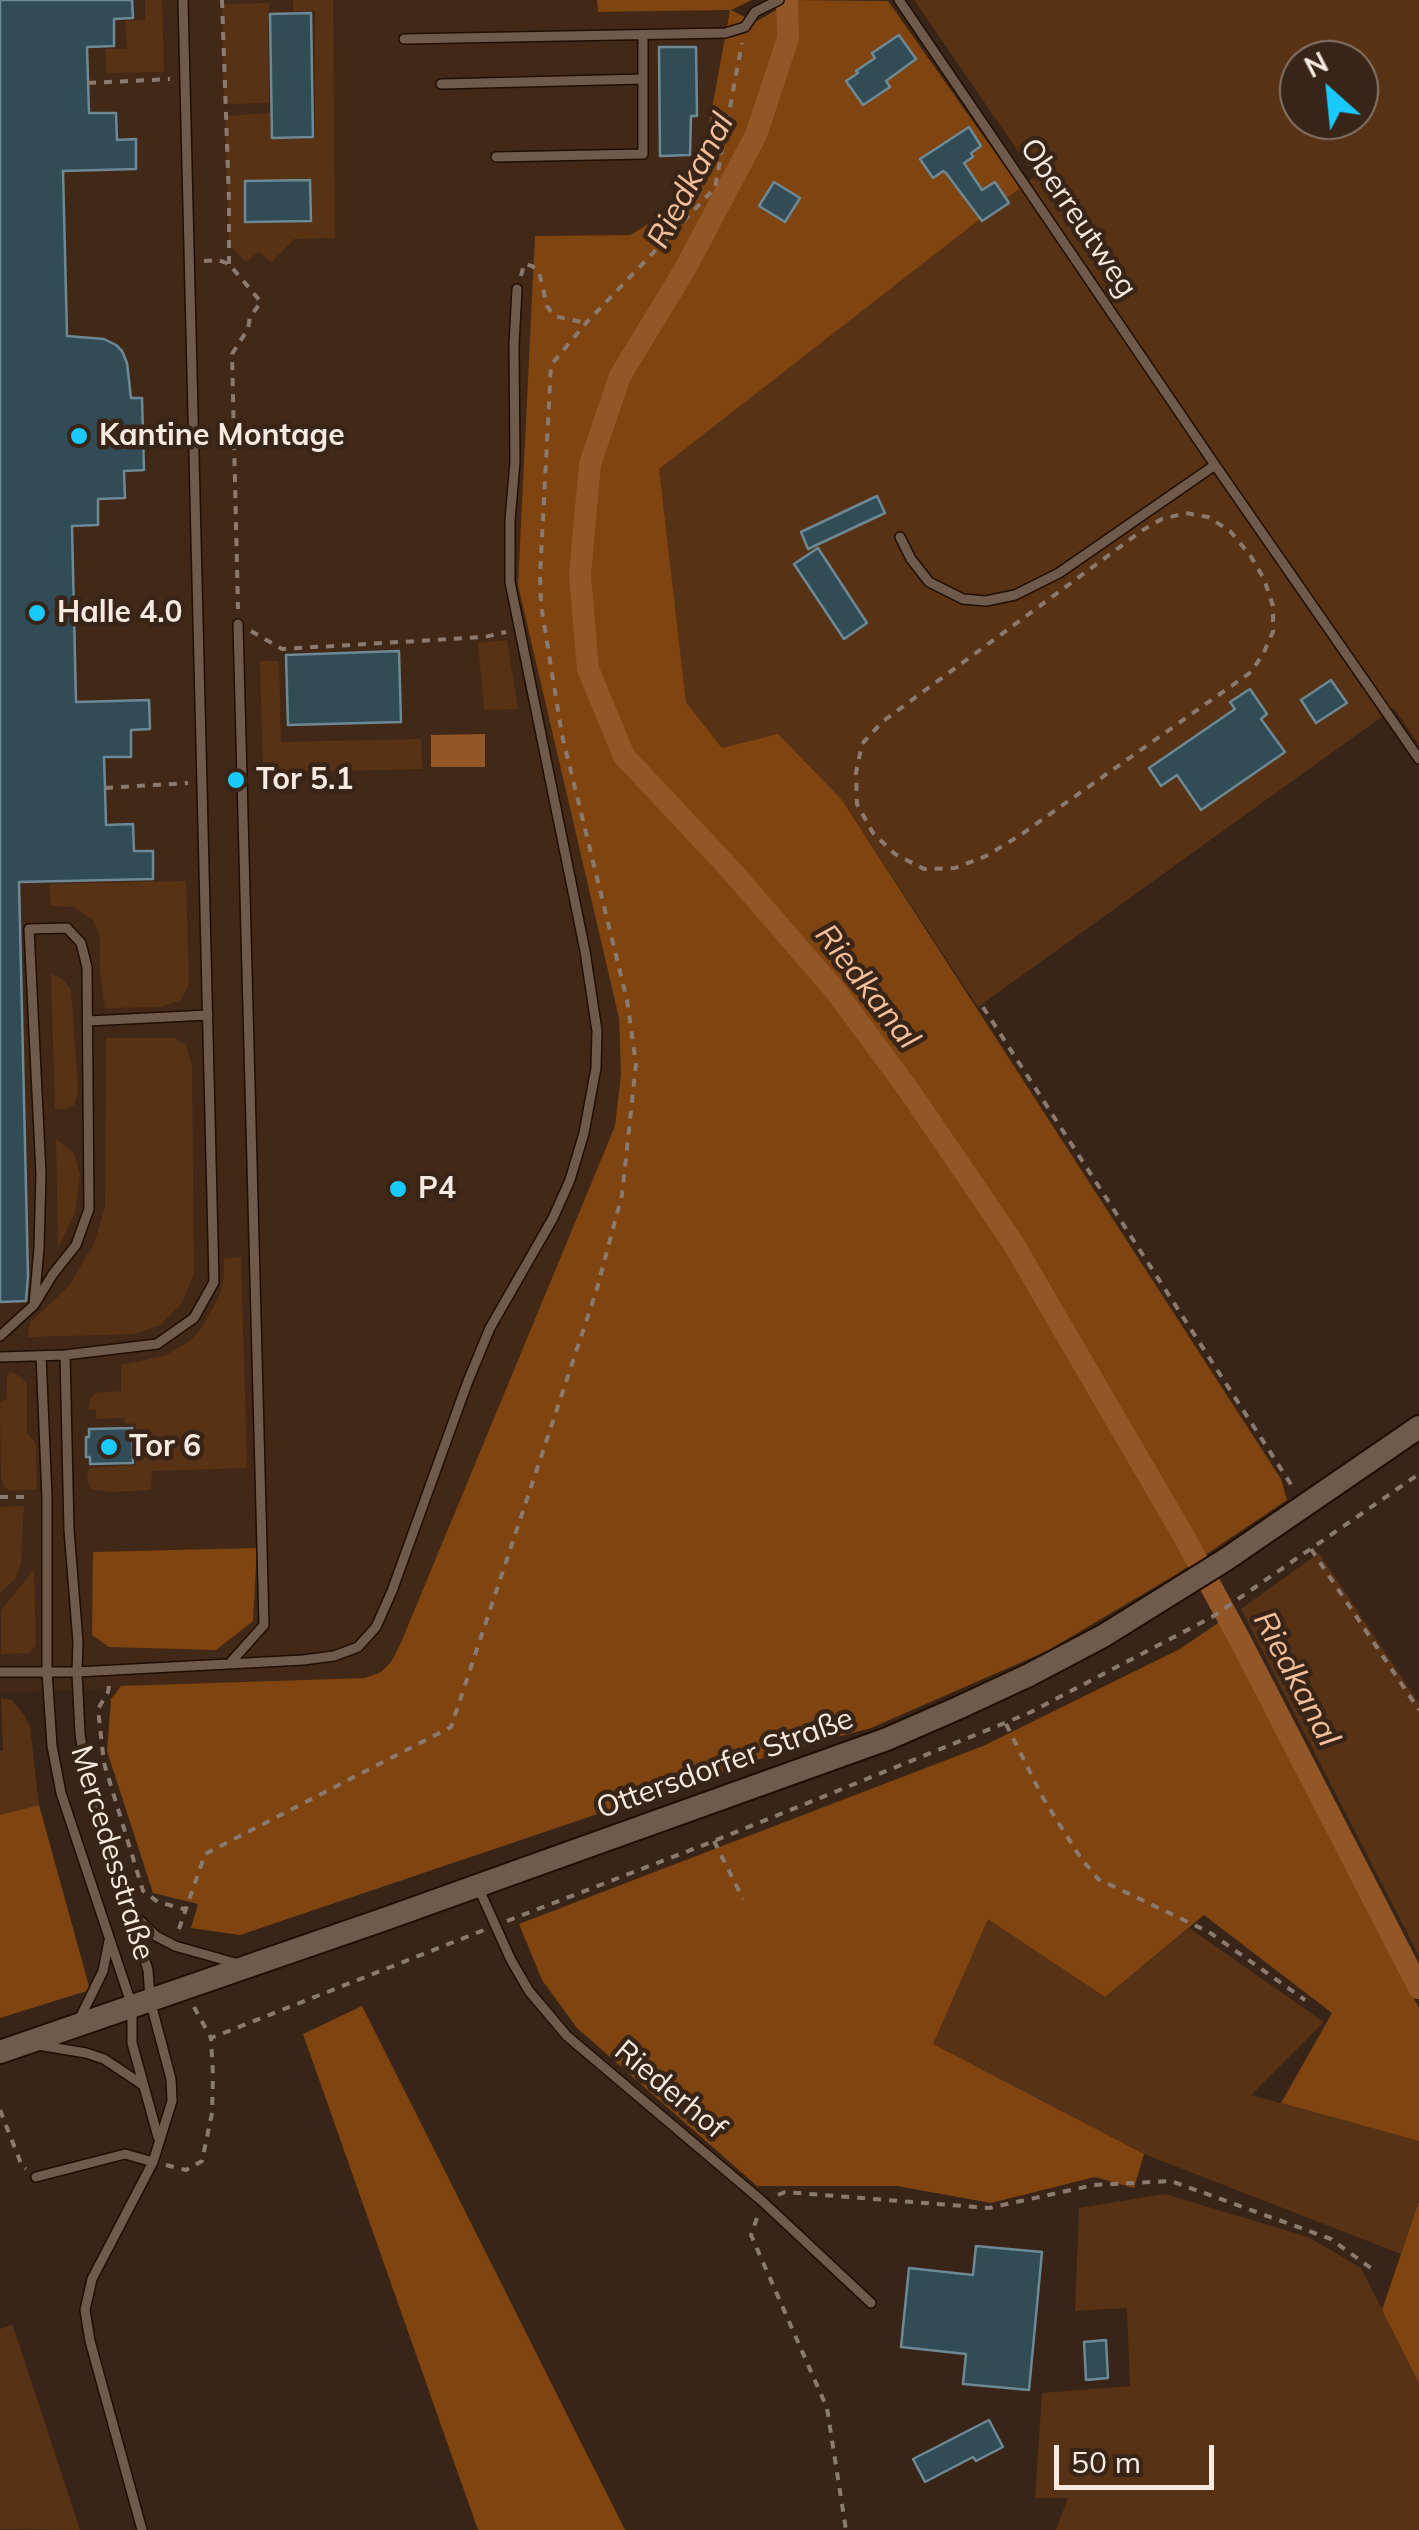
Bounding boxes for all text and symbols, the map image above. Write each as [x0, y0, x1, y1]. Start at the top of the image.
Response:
north arrow [1279, 40, 1379, 140]
text: N [1299, 44, 1333, 85]
water label: Riedkanal [639, 107, 743, 255]
street label: Oberreutweg [1012, 132, 1144, 304]
place label: Kantine Montage [99, 418, 345, 454]
marker: Kantine Montage [68, 425, 90, 447]
place label: Halle 4.0 [57, 595, 183, 631]
marker: Halle 4.0 [26, 602, 48, 624]
place label: Tor 5.1 [256, 762, 353, 798]
marker: Tor 5.1 [225, 769, 247, 791]
water label: Riedkanal [806, 917, 928, 1057]
place label: P4 [418, 1171, 456, 1207]
marker: P4 [387, 1178, 409, 1200]
place label: Tor 6 [129, 1429, 201, 1465]
marker: Tor 6 [98, 1436, 120, 1458]
water label: Riedkanal [1244, 1605, 1348, 1753]
street label: Ottersdorfer Straße [592, 1701, 858, 1827]
street label: Mercedesstraße [62, 1742, 162, 1964]
street label: Riederhof [607, 2033, 733, 2147]
scale bar [1059, 2425, 1219, 2487]
text: 50 m [1071, 2443, 1141, 2481]

